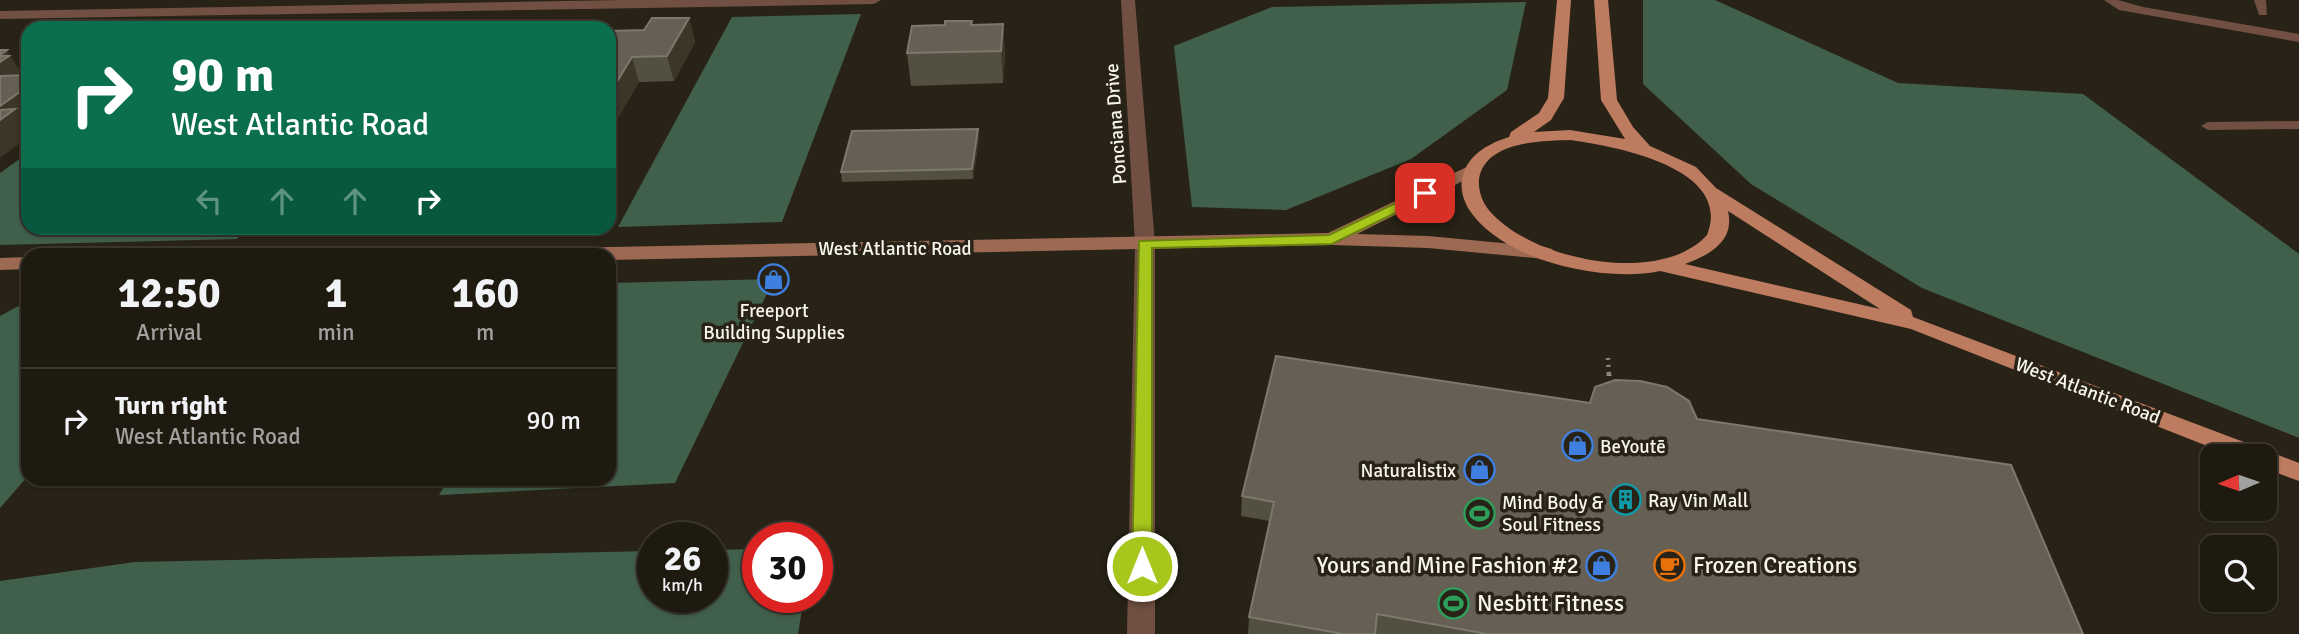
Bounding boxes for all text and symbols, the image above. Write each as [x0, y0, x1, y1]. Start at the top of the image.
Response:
text: 90 m [171, 45, 274, 105]
icon: right [56, 49, 147, 140]
street label: Ponciana Drive [1100, 63, 1132, 185]
text: West Atlantic Road [171, 105, 429, 144]
pin [1395, 163, 1455, 223]
icon: arrive [1406, 174, 1444, 212]
icon: left [190, 182, 228, 220]
icon: ahead [263, 182, 301, 220]
icon: ahead [336, 182, 374, 220]
icon: right [409, 182, 447, 220]
street label: West Atlantic Road [818, 237, 972, 261]
shop icon: Freeport Building Supplies [757, 262, 791, 296]
text: 12:50 [118, 268, 221, 319]
text: 1 [325, 268, 347, 319]
text: 160 [451, 268, 519, 319]
place label: Freeport Building Supplies [703, 299, 845, 345]
text: Arrival [136, 318, 202, 347]
text: min [317, 318, 355, 347]
text: m [476, 318, 494, 347]
street label: West Atlantic Road [2012, 352, 2164, 430]
text: Turn right [115, 390, 227, 422]
icon: right [56, 402, 94, 440]
text: 90 m [526, 405, 581, 437]
text: West Atlantic Road [115, 422, 301, 451]
shop icon: BeYoutē [1560, 429, 1594, 463]
place label: BeYoutē [1600, 435, 1666, 459]
north arrow [2200, 444, 2277, 522]
map controls [2200, 444, 2277, 612]
shop icon: Naturalistix [1462, 453, 1496, 487]
place label: Naturalistix [1361, 459, 1456, 483]
building icon: Ray Vin Mall [1608, 483, 1642, 517]
place label: Ray Vin Mall [1648, 489, 1748, 513]
place label: Mind Body & Soul Fitness [1502, 491, 1604, 537]
sports icon: Mind Body & Soul Fitness [1462, 496, 1496, 530]
speed limit sign: 30 [742, 522, 833, 613]
position arrow [1105, 529, 1179, 603]
button: search [2200, 535, 2277, 612]
text: 26 [664, 537, 701, 580]
shop icon: Yours and Mine Fashion #2 [1585, 548, 1619, 582]
cafe icon: Frozen Creations [1653, 548, 1687, 582]
place label: Yours and Mine Fashion #2 [1317, 551, 1579, 580]
place label: Frozen Creations [1693, 551, 1857, 580]
text: km/h [662, 574, 703, 596]
sports icon: Nesbitt Fitness [1437, 586, 1471, 620]
place label: Nesbitt Fitness [1477, 589, 1624, 618]

